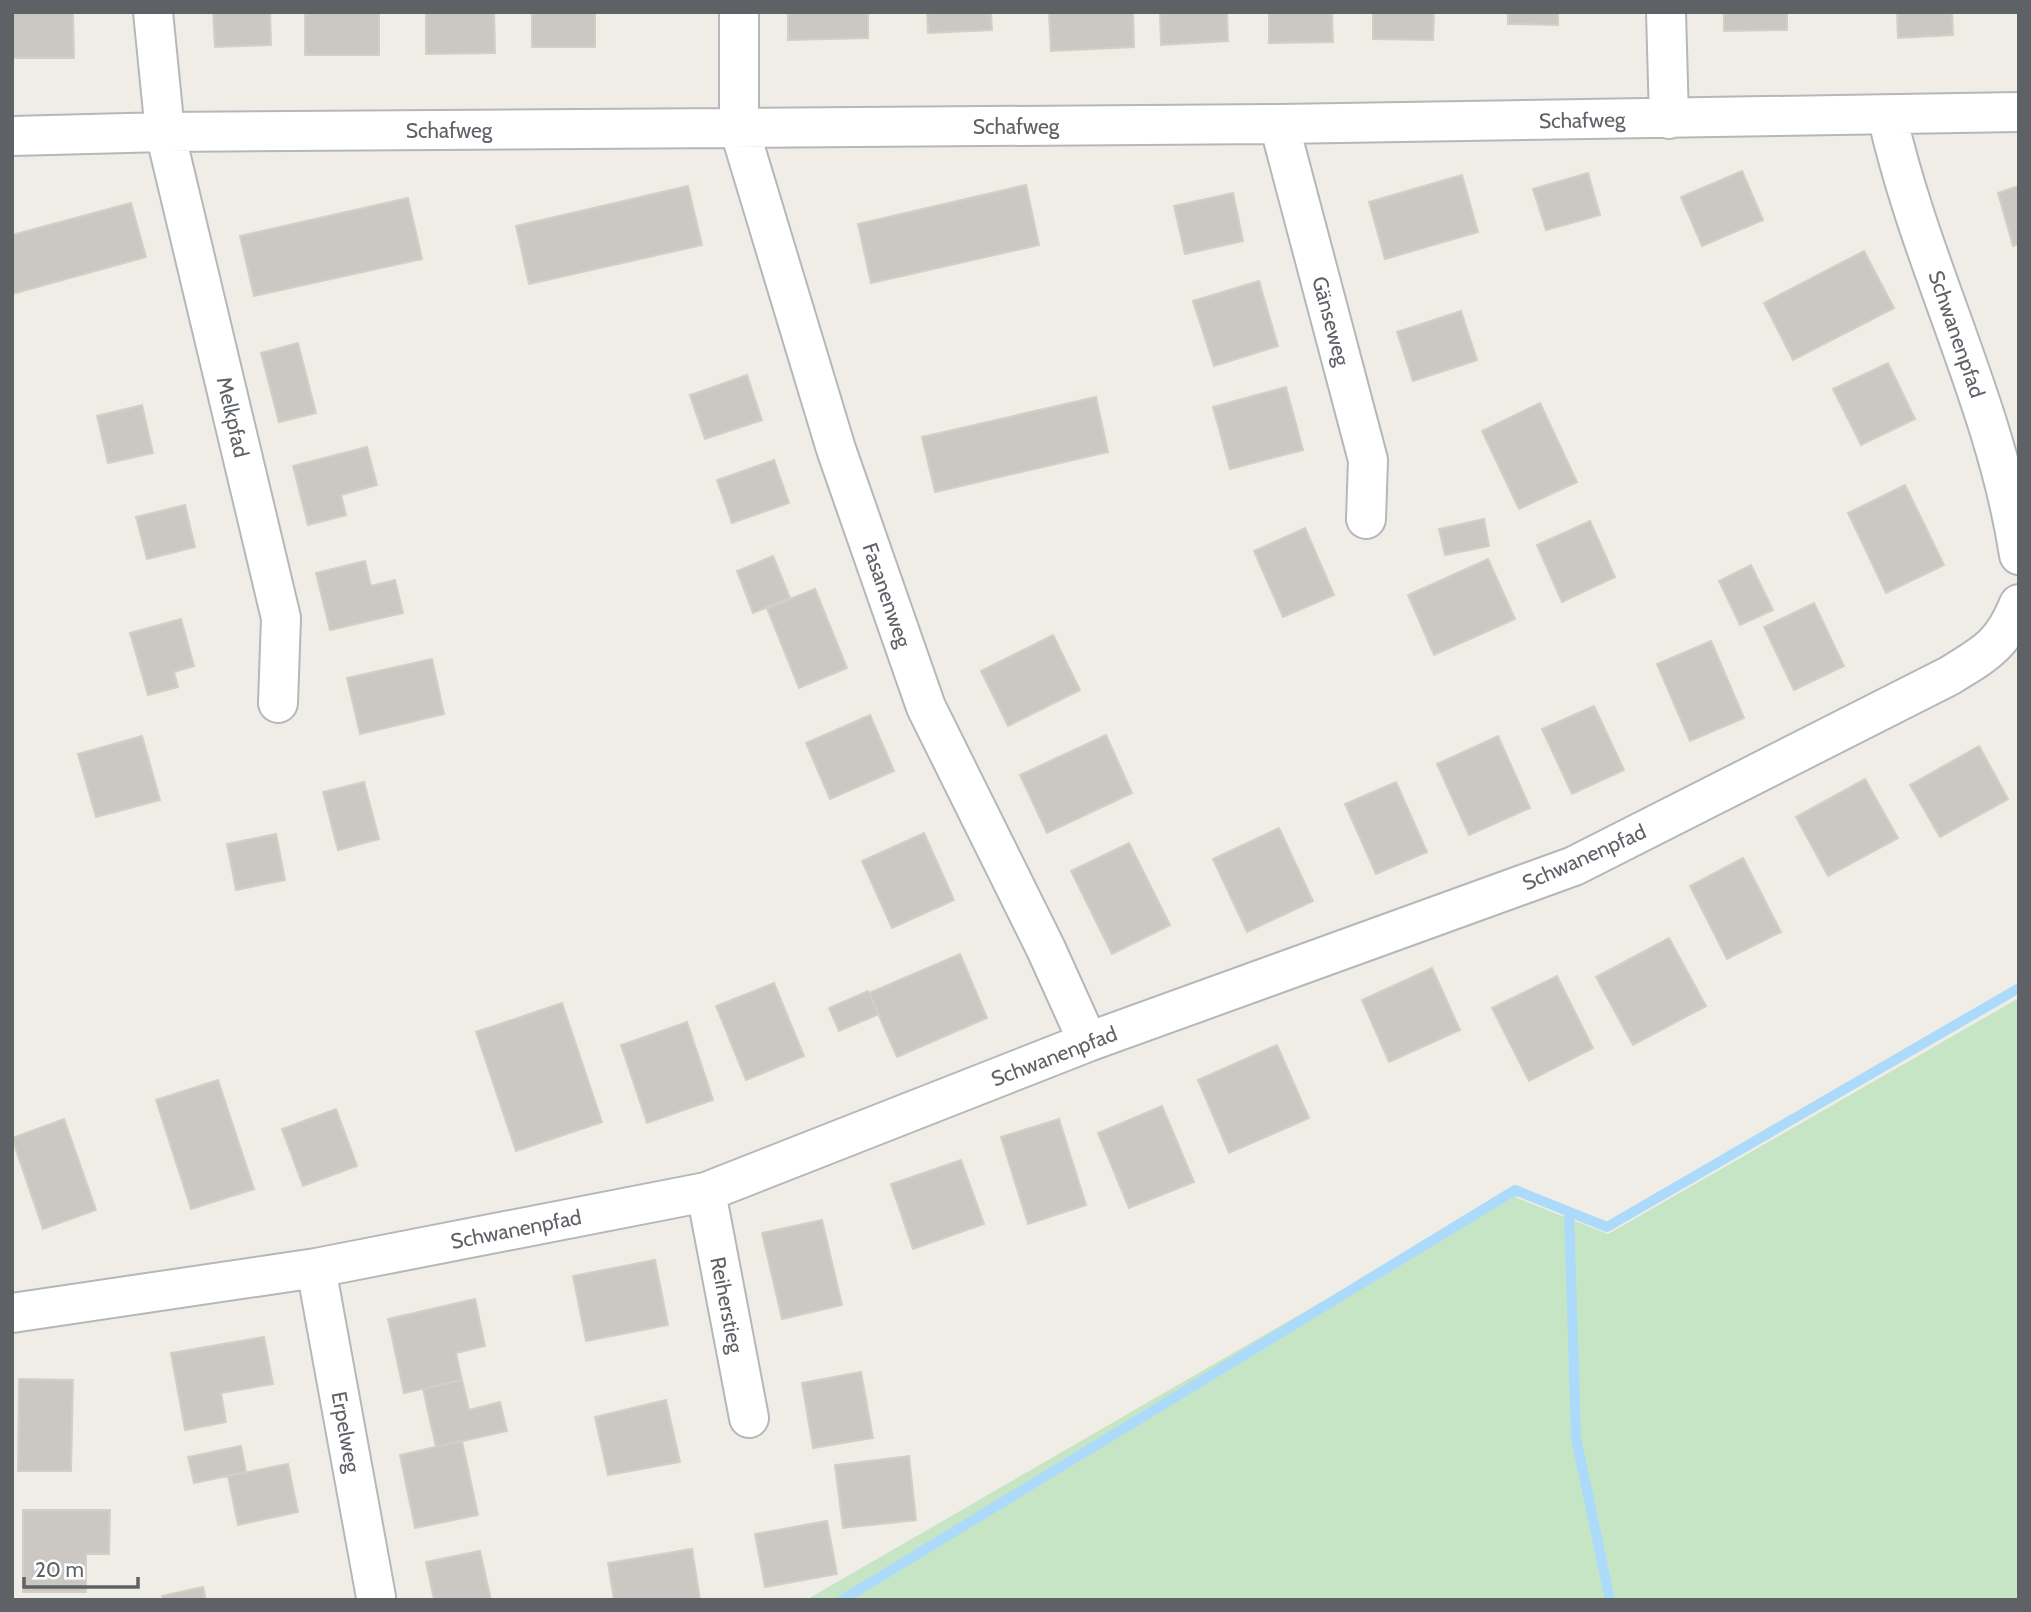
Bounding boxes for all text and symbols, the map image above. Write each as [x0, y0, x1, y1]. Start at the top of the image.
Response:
street label: Schafweg [1539, 107, 1626, 133]
street label: Schafweg [973, 114, 1060, 139]
street label: Schafweg [406, 118, 493, 143]
street label: Schwanenpfad [1924, 267, 1990, 401]
street label: Gänseweg [1307, 273, 1355, 369]
street label: Melkpfad [212, 374, 254, 460]
street label: Fasanenweg [857, 539, 917, 651]
street label: Schwanenpfad [1518, 819, 1650, 895]
street label: Schwanenpfad [988, 1021, 1120, 1091]
street label: Schwanenpfad [449, 1204, 583, 1254]
street label: Reiherstieg [705, 1255, 749, 1356]
street label: Erpelweg [327, 1390, 365, 1475]
scale bar [24, 1546, 138, 1590]
text: 20 m [35, 1557, 84, 1582]

